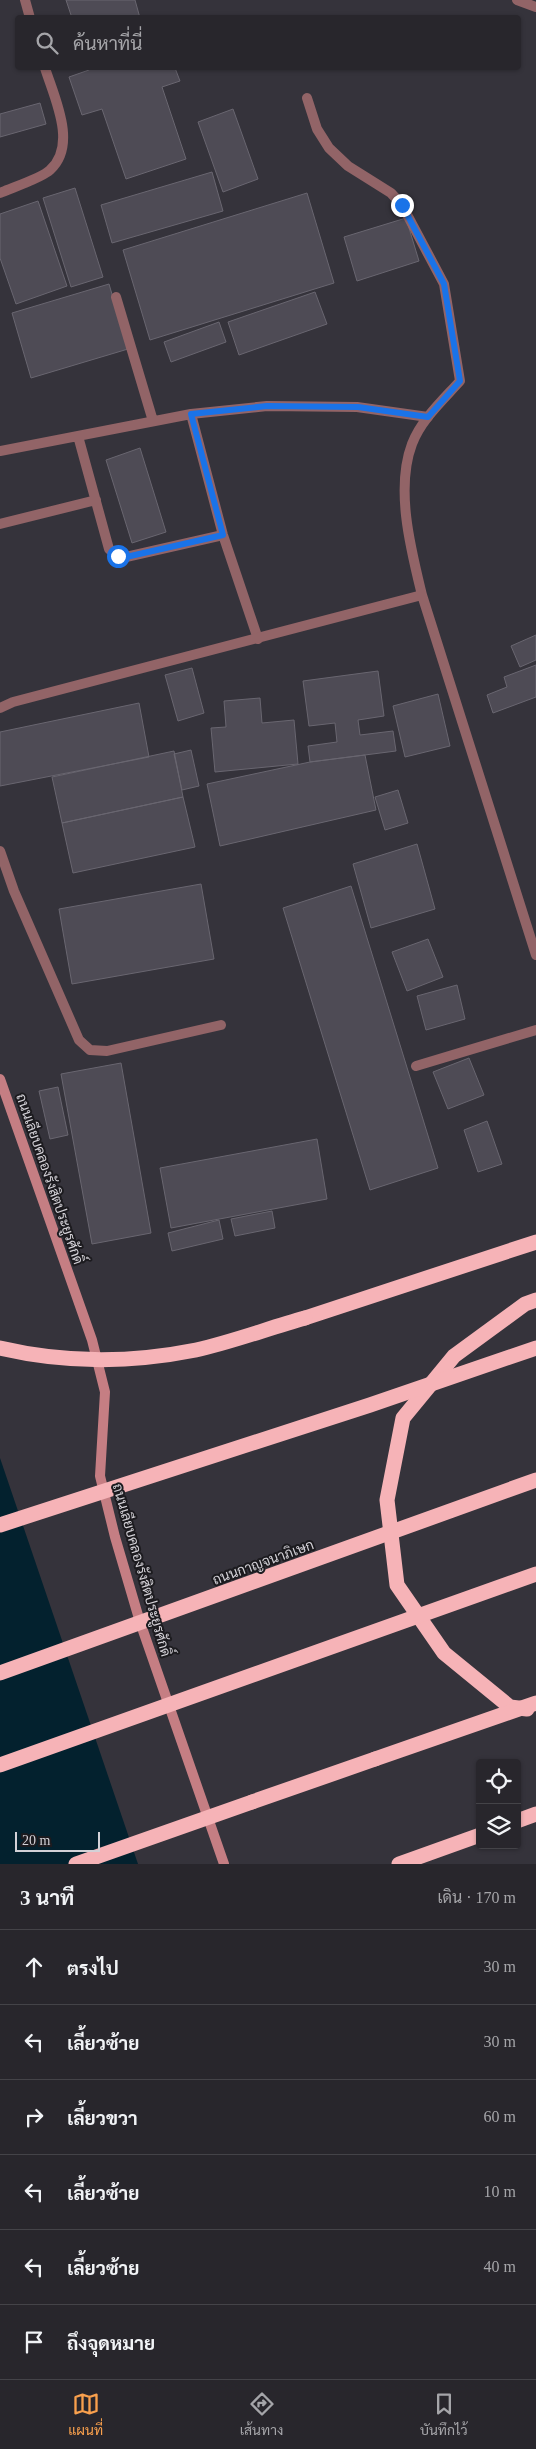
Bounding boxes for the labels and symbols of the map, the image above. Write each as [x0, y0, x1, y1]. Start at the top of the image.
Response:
route end [391, 194, 414, 217]
route start [107, 545, 130, 568]
street label: ถนนเลียบคลองรังสิตประยูรศักดิ์ [11, 1090, 91, 1267]
street label: ถนนเลียบคลองรังสิตประยูรศักดิ์ [108, 1480, 179, 1659]
street label: ถนนกาญจนาภิเษก [210, 1536, 316, 1589]
scale bar [15, 1829, 100, 1852]

